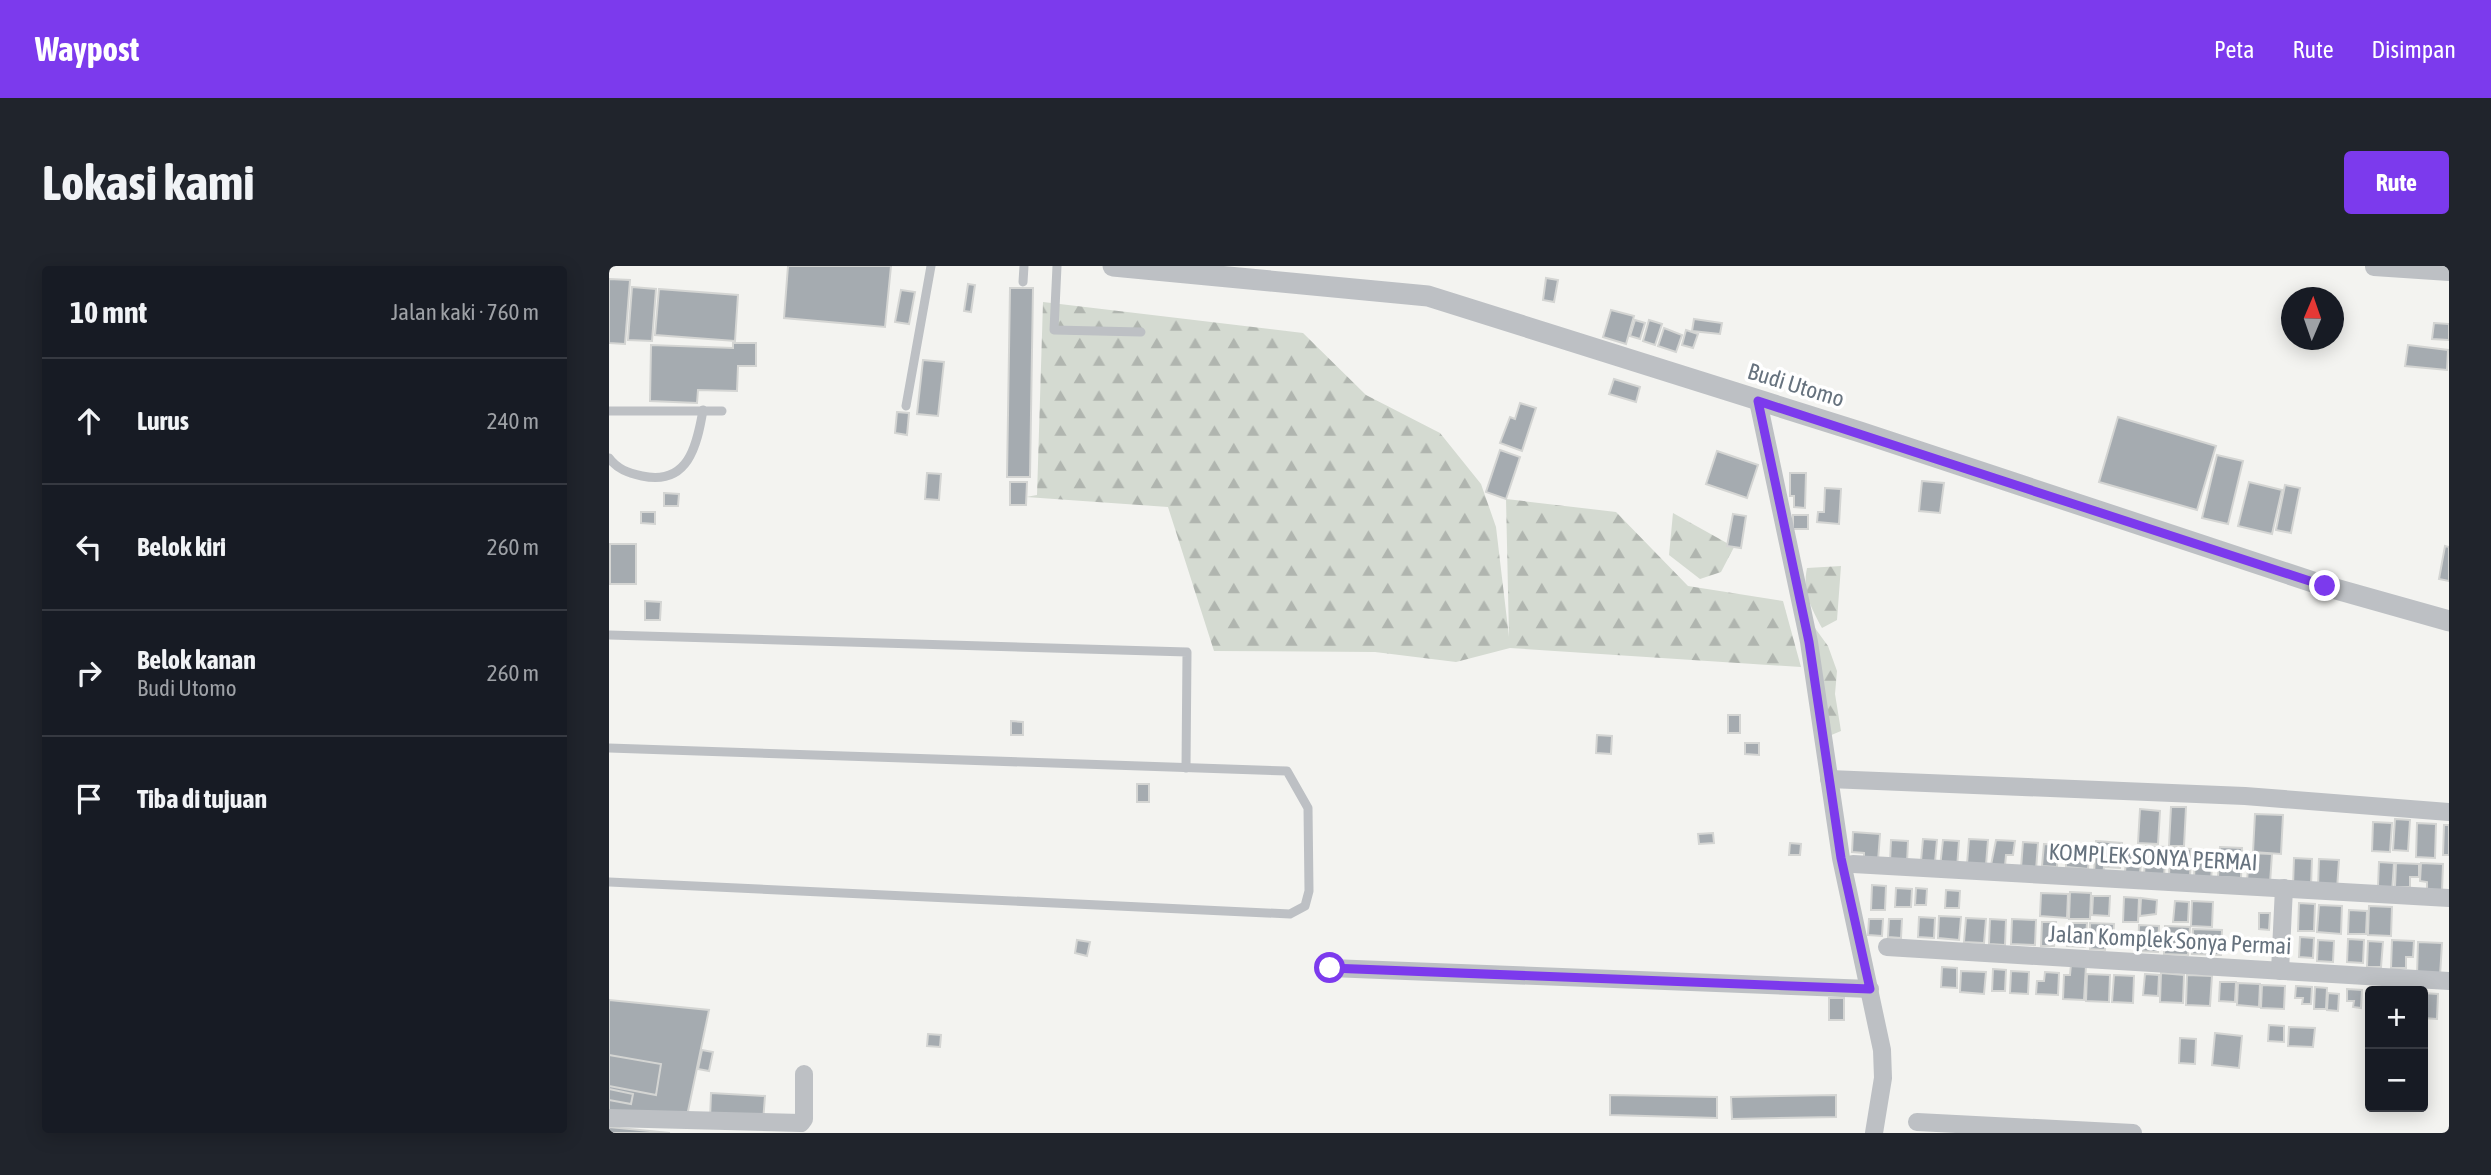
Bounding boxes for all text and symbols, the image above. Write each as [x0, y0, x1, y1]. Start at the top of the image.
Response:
text: Waypost [35, 30, 139, 68]
text: Peta [2214, 36, 2254, 63]
text: Rute [2292, 36, 2334, 63]
text: Disimpan [2372, 36, 2456, 63]
button: Rute [2344, 151, 2449, 214]
text: Lokasi kami [42, 154, 255, 210]
north arrow [2281, 287, 2344, 350]
text: 10 mnt [70, 295, 147, 329]
text: Jalan kaki · 760 m [391, 299, 539, 325]
street label: Budi Utomo [1745, 358, 1847, 412]
icon: ahead [70, 402, 108, 440]
text: Lurus [137, 406, 189, 436]
text: 240 m [487, 408, 539, 434]
icon: left [70, 528, 108, 566]
text: Belok kiri [137, 532, 226, 562]
text: 260 m [487, 534, 539, 560]
route end [2309, 570, 2340, 601]
text: Belok kanan [137, 645, 256, 675]
icon: right [70, 654, 108, 692]
text: 260 m [487, 660, 539, 686]
text: Budi Utomo [137, 675, 237, 701]
icon: arrive [70, 780, 108, 818]
text: Tiba di tujuan [137, 784, 267, 814]
street label: KOMPLEK SONYA PERMAI [2048, 839, 2258, 875]
street label: Jalan Komplek Sonya Permai [2048, 921, 2292, 959]
route start [1314, 952, 1345, 983]
map controls [2365, 986, 2428, 1112]
button: + [2365, 986, 2428, 1049]
button: − [2365, 1049, 2428, 1112]

